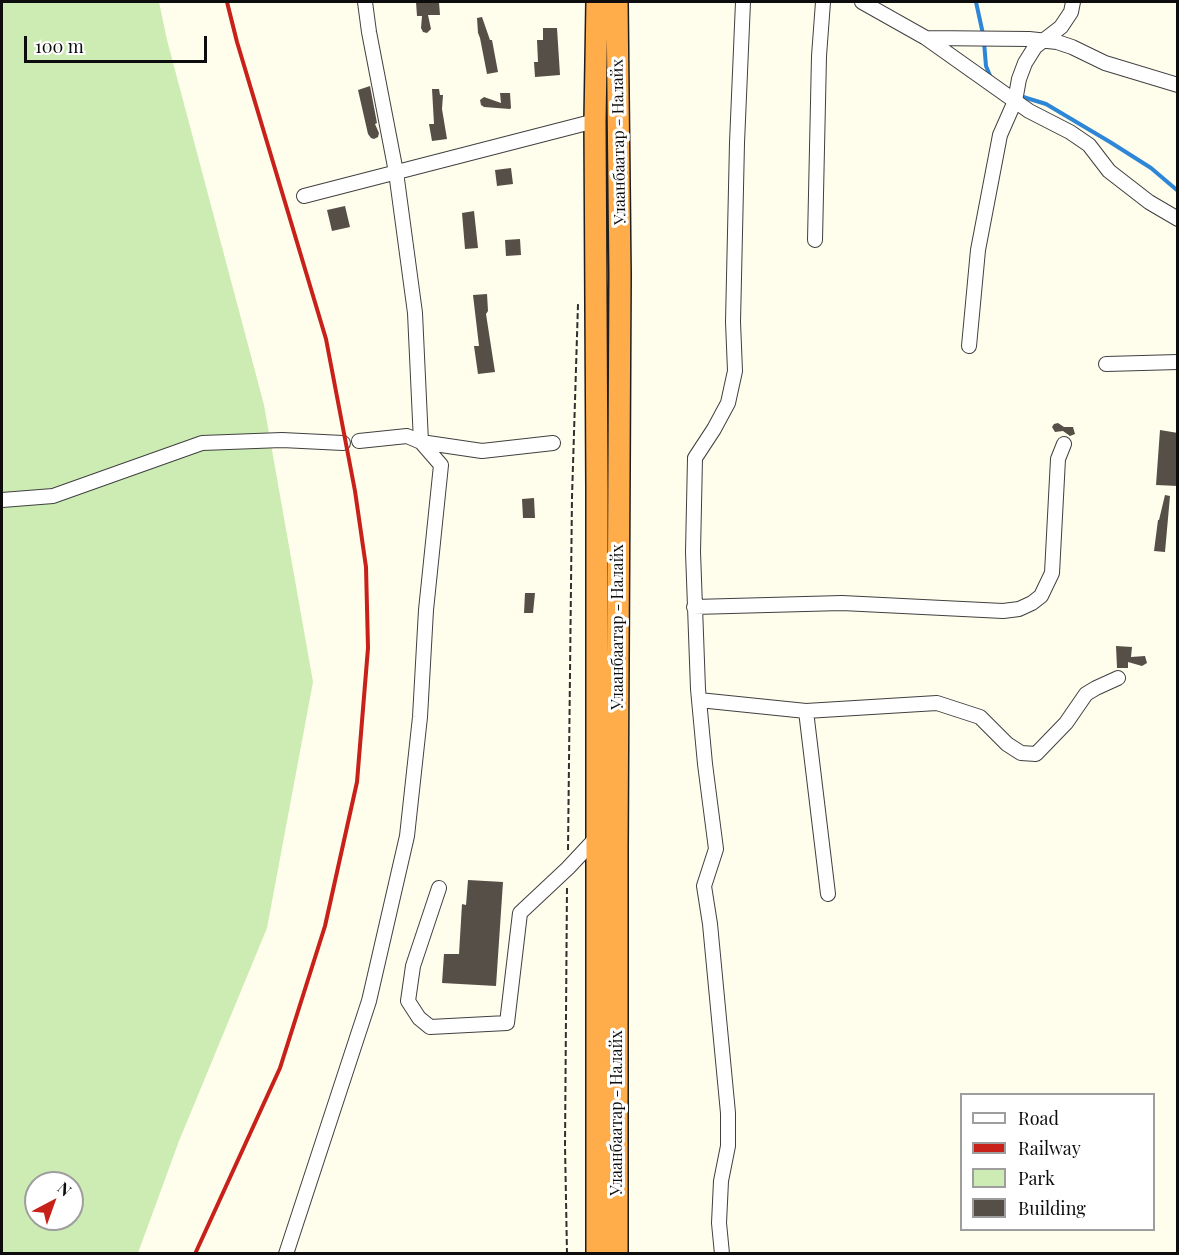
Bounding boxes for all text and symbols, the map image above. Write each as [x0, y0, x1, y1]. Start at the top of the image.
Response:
scale bar [27, 24, 210, 62]
text: 100 m [35, 34, 84, 58]
street label: Улаанбаатар - Налайх [608, 59, 630, 225]
street label: Улаанбаатар - Налайх [608, 544, 628, 710]
street label: Улаанбаатар - Налайх [607, 1030, 627, 1196]
legend [960, 1093, 1155, 1231]
text: Road [1018, 1106, 1059, 1130]
text: Railway [1018, 1136, 1081, 1160]
text: Park [1018, 1166, 1055, 1190]
north arrow [24, 1171, 84, 1231]
text: N [54, 1177, 76, 1200]
text: Building [1018, 1196, 1086, 1220]

